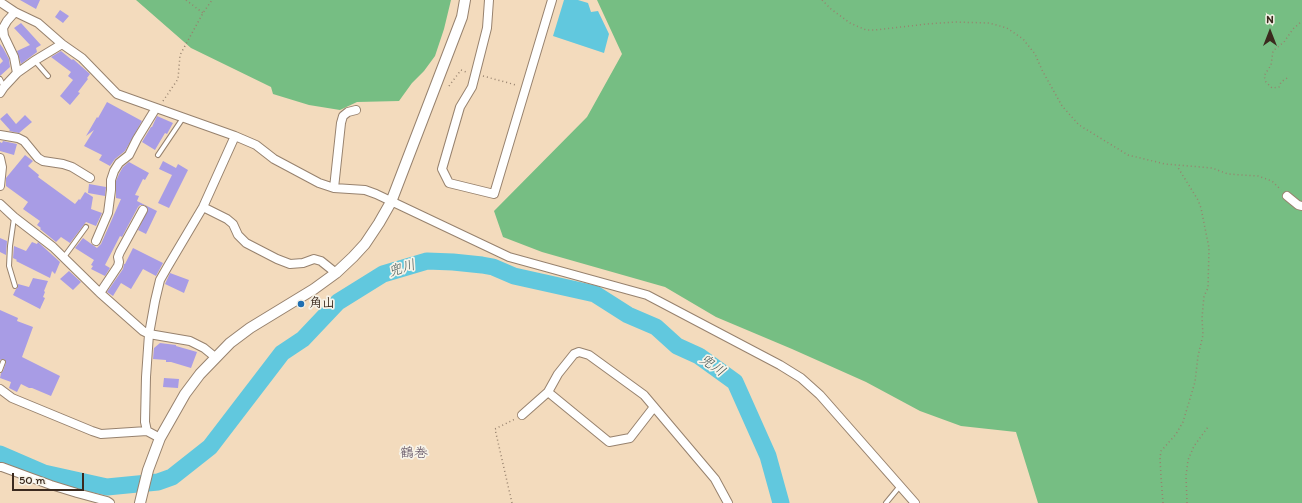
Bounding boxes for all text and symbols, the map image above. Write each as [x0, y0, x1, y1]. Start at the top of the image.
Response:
north arrow [1250, 12, 1290, 52]
text: N [1266, 13, 1274, 26]
water label: 兜川 [386, 257, 418, 281]
place label: 角山 [309, 296, 335, 312]
marker: 角山 [296, 299, 306, 309]
water label: 兜川 [696, 351, 728, 381]
district label: 鶴巻 [400, 445, 428, 461]
scale bar [14, 465, 86, 491]
text: 50 m [19, 473, 45, 487]

